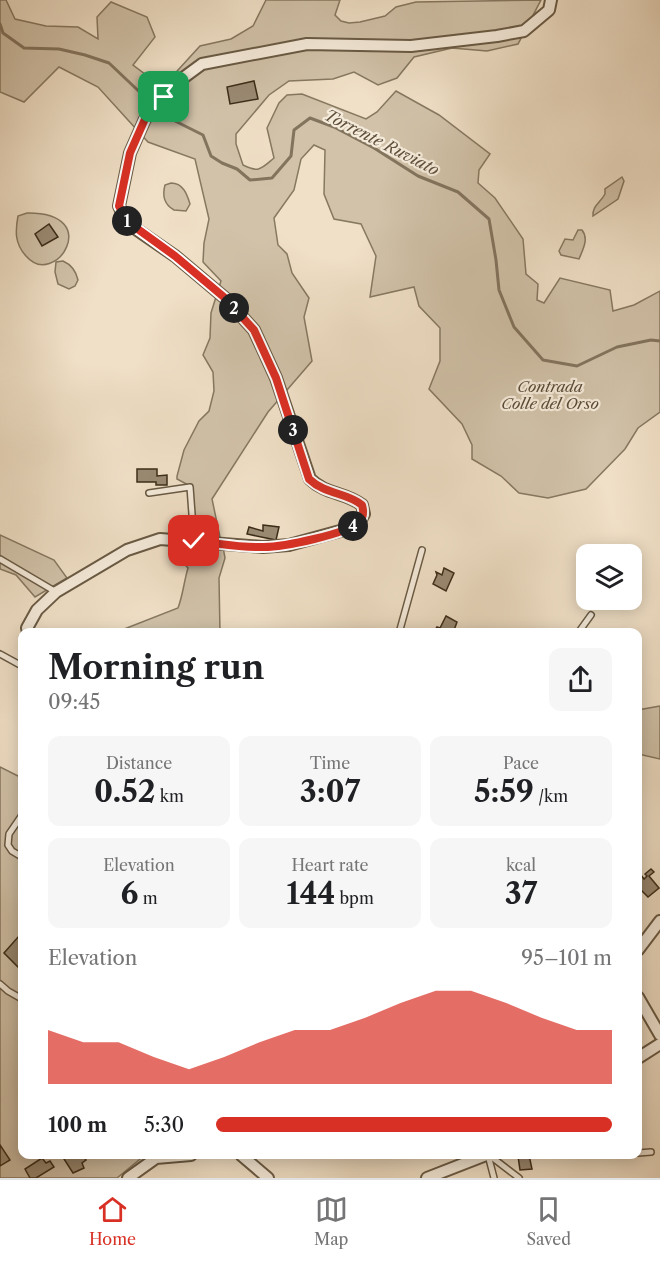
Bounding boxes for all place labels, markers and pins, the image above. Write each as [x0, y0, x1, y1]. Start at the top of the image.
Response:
pin [138, 71, 189, 122]
pin: 1 [112, 206, 142, 236]
pin: 2 [219, 293, 249, 323]
pin: 3 [278, 415, 308, 445]
pin: 4 [338, 511, 368, 541]
pin [168, 515, 219, 566]

